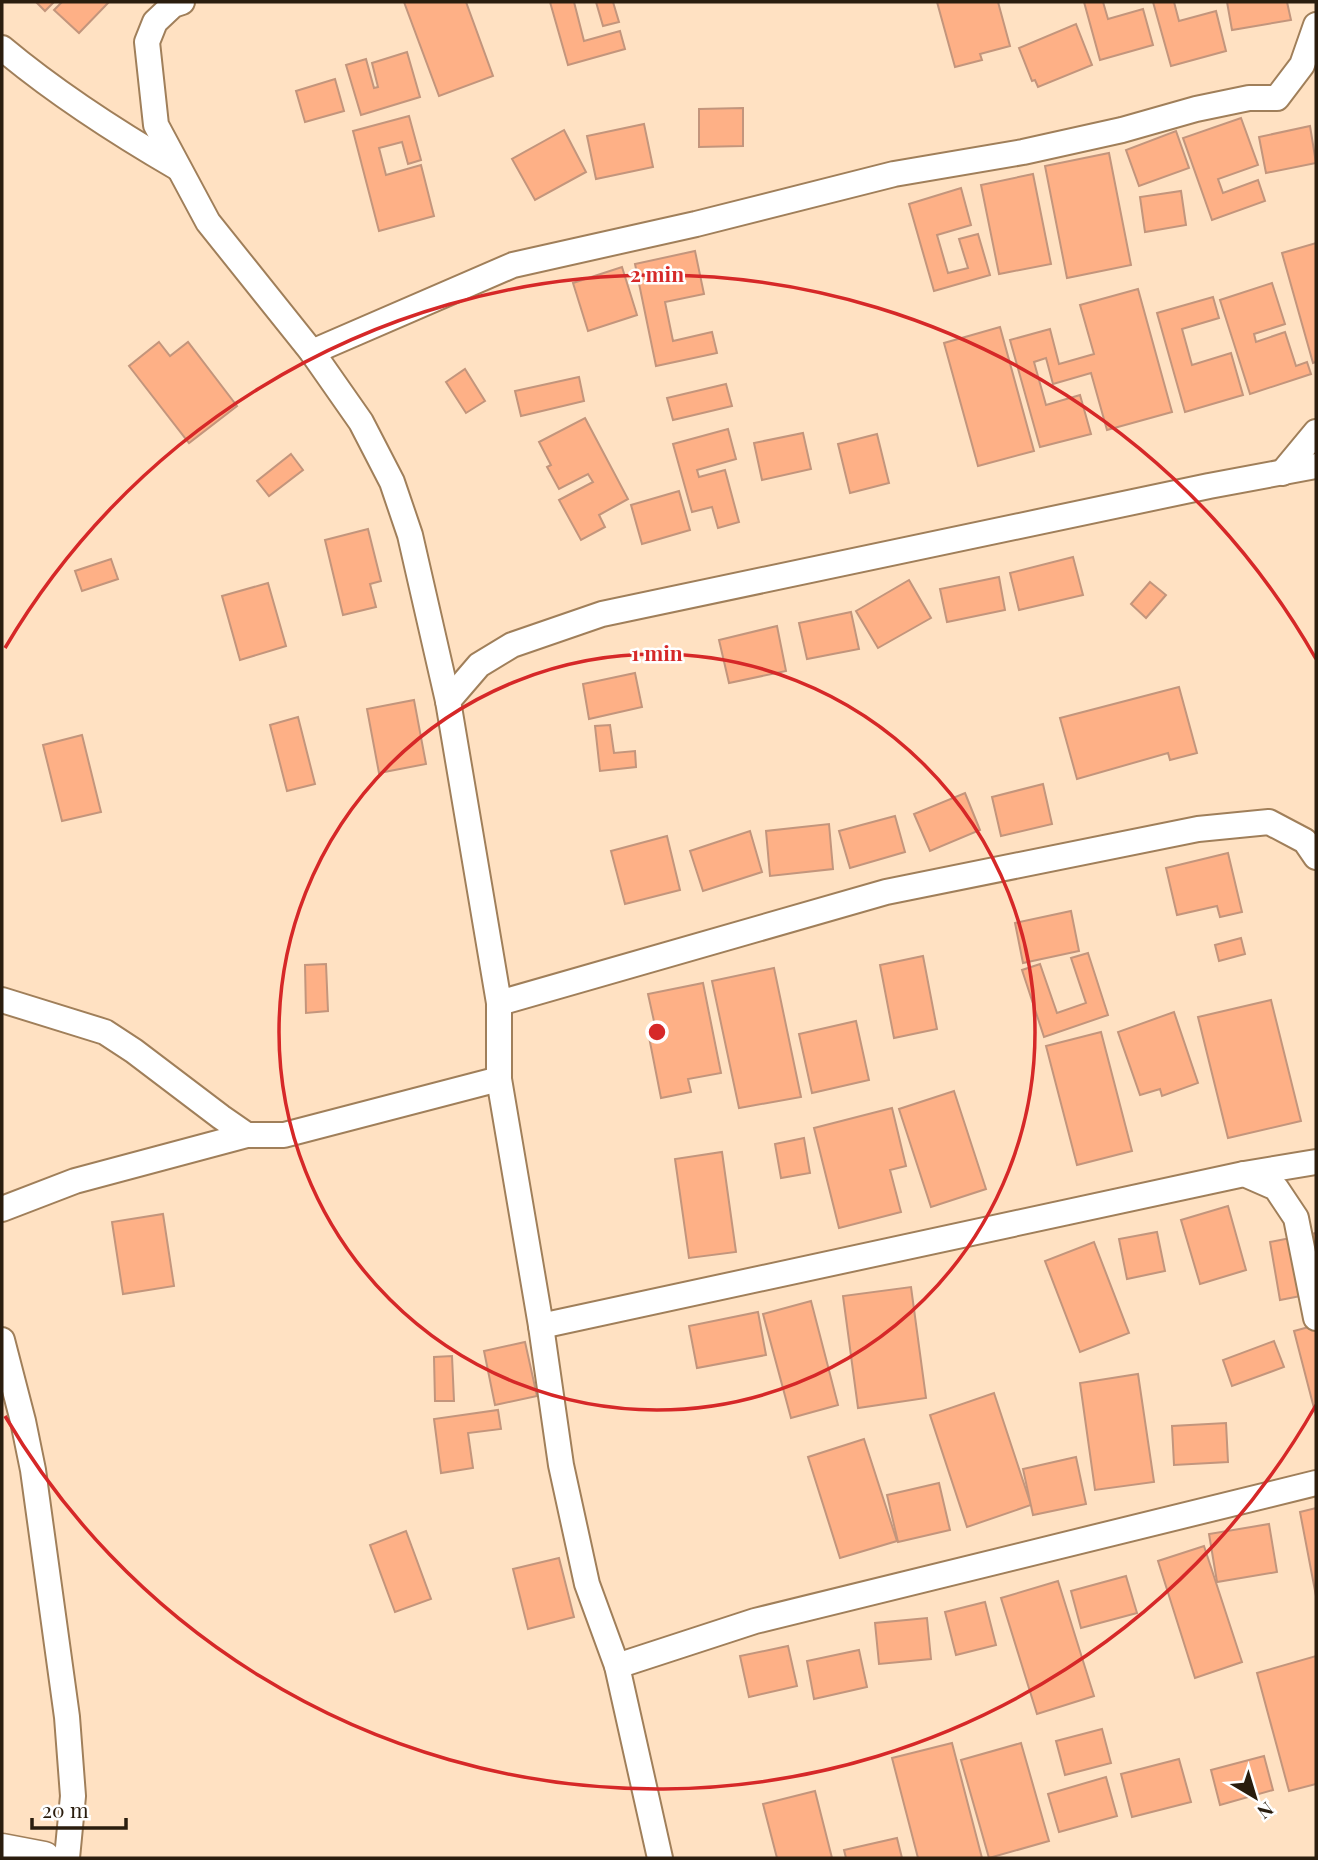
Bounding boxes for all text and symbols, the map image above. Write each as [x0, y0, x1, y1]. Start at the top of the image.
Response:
text: 2 min [630, 259, 684, 287]
text: 1 min [631, 638, 683, 666]
centre of rings [645, 1020, 669, 1044]
north arrow [1220, 1762, 1290, 1832]
scale bar [32, 1786, 126, 1830]
text: 20 m [42, 1795, 89, 1823]
text: N [1252, 1797, 1279, 1826]

